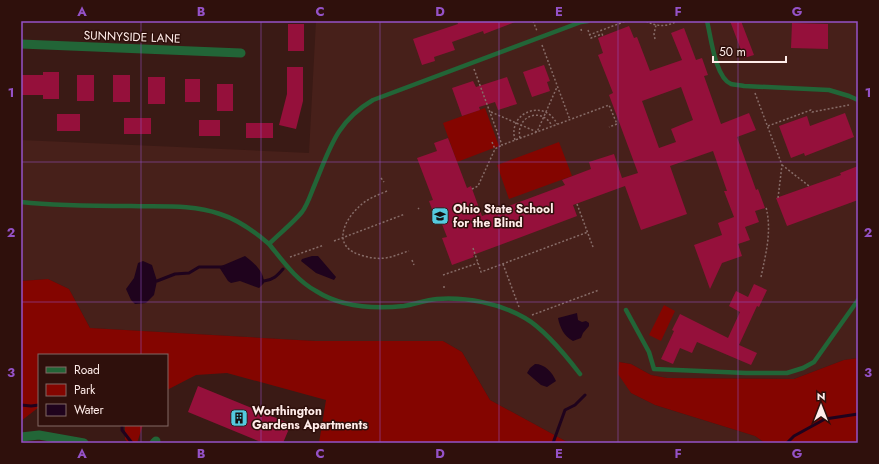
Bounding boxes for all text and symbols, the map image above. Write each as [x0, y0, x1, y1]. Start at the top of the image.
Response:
text: A [76, 2, 87, 21]
text: B [197, 2, 206, 21]
text: C [315, 2, 325, 21]
text: D [435, 2, 445, 21]
text: E [555, 2, 563, 21]
text: F [674, 2, 682, 21]
text: G [792, 2, 803, 21]
street label: SUNNYSIDE LANE [83, 26, 181, 48]
scale bar [713, 38, 786, 64]
text: 50 m [719, 43, 746, 61]
text: 1 [8, 83, 14, 102]
text: 1 [865, 83, 871, 102]
place label: Ohio State School for the Blind [453, 200, 553, 232]
school or university icon: Ohio State School for the Blind [430, 206, 450, 226]
text: 2 [7, 223, 15, 242]
text: 2 [864, 223, 872, 242]
legend [38, 354, 168, 426]
text: Road [74, 361, 100, 379]
text: 3 [7, 363, 15, 382]
text: 3 [864, 363, 872, 382]
text: Park [74, 381, 96, 399]
north arrow [801, 386, 841, 426]
text: N [817, 388, 825, 404]
text: Water [74, 401, 105, 419]
place label: Worthington Gardens Apartments [252, 402, 368, 434]
building icon: Worthington Gardens Apartments [229, 408, 249, 428]
text: A [76, 444, 87, 463]
text: B [197, 444, 206, 463]
text: C [315, 444, 325, 463]
text: D [435, 444, 445, 463]
text: E [555, 444, 563, 463]
text: F [674, 444, 682, 463]
text: G [792, 444, 803, 463]

